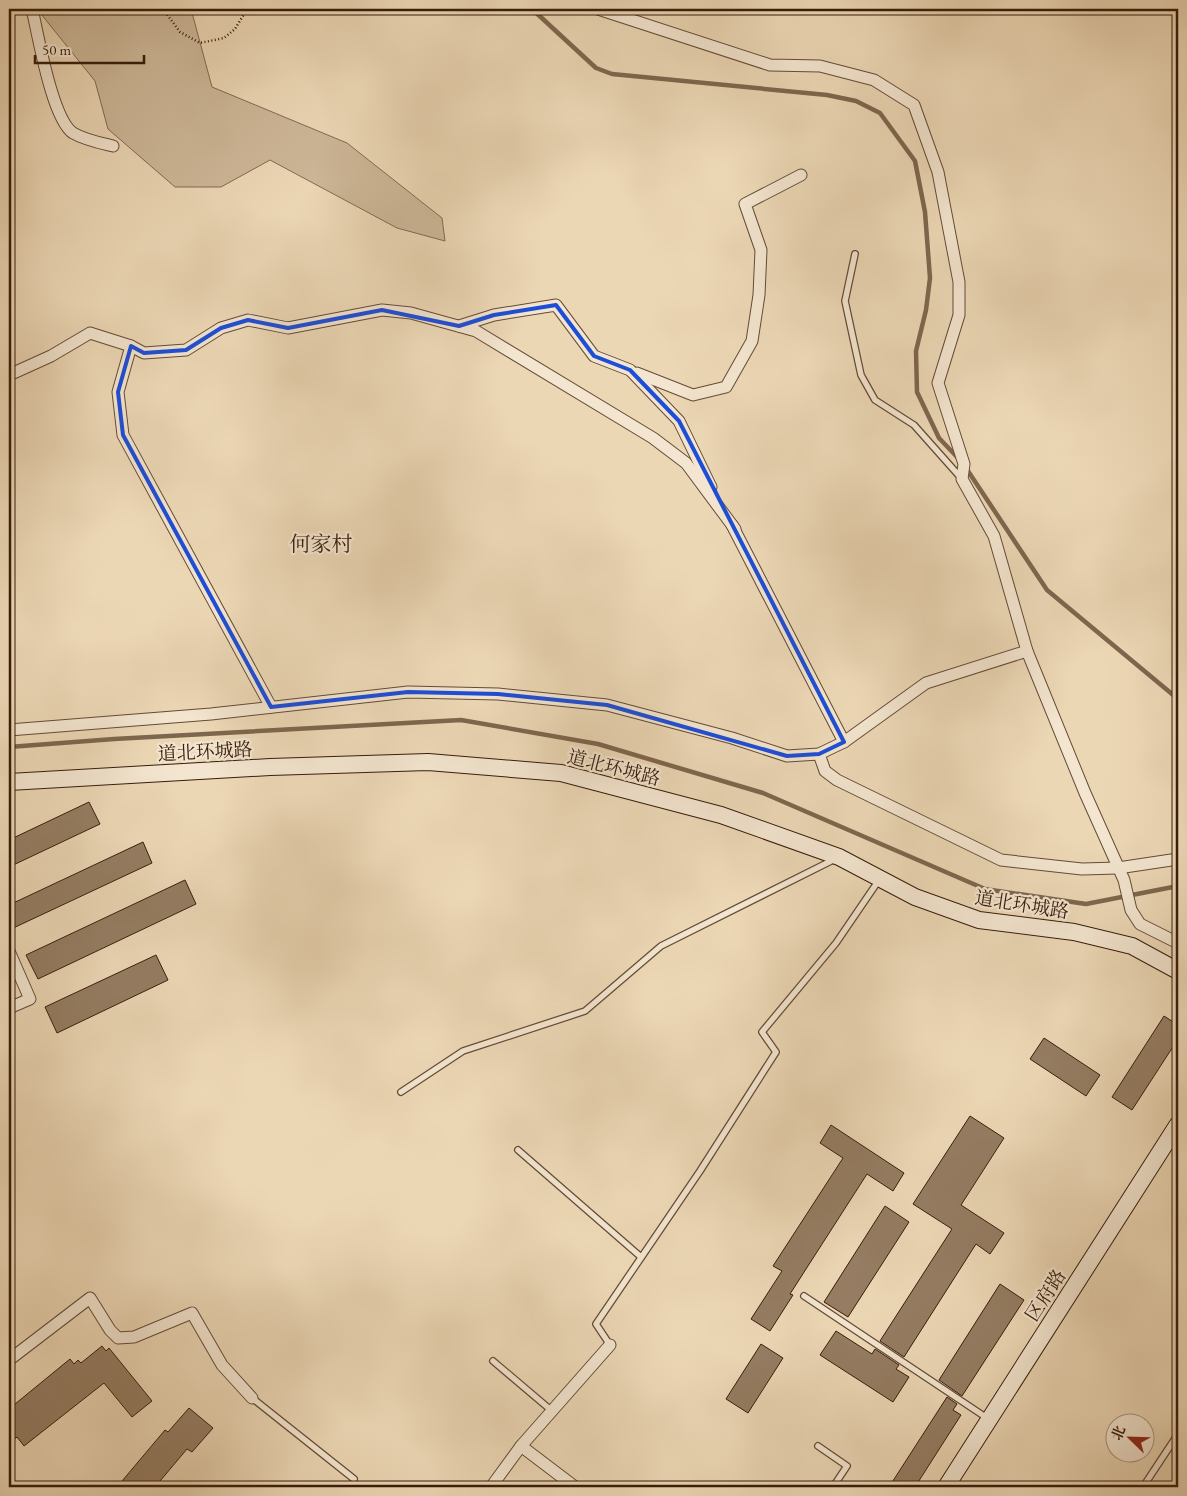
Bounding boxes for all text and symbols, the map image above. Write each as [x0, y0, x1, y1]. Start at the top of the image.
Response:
scale bar [35, 32, 144, 64]
text: 50 m [42, 40, 71, 59]
district label: 何家村 [290, 530, 353, 557]
street label: 道北环城路 [157, 737, 253, 766]
street label: 道北环城路 [565, 744, 663, 791]
street label: 道北环城路 [973, 885, 1071, 924]
street label: 区府路 [1019, 1265, 1071, 1326]
north arrow [1104, 1414, 1154, 1464]
text: 北 [1107, 1423, 1129, 1443]

